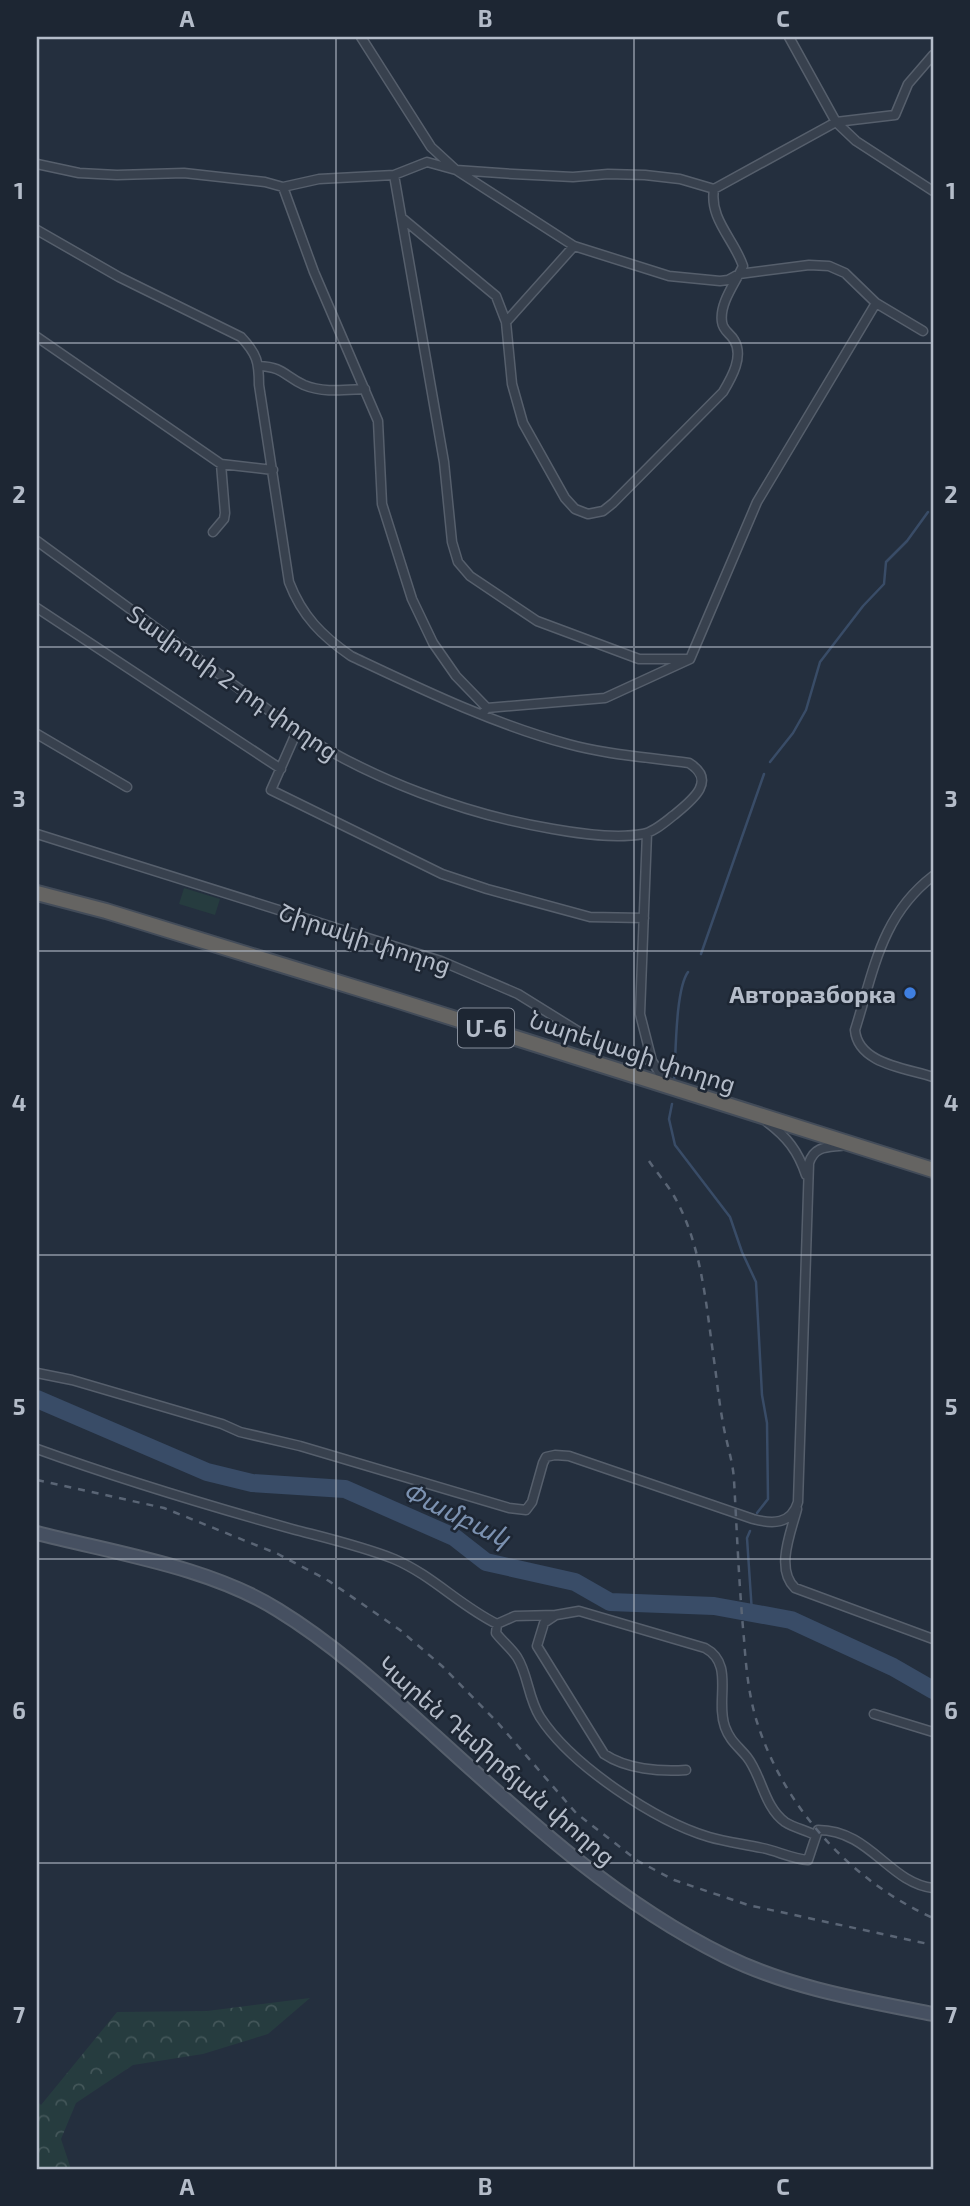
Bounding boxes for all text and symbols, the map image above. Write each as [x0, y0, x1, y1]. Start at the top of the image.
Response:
text: A [179, 4, 195, 32]
text: B [478, 4, 492, 32]
text: C [776, 4, 790, 32]
text: 1 [14, 176, 24, 204]
text: 1 [946, 176, 956, 204]
text: 2 [12, 480, 26, 508]
text: 2 [944, 480, 958, 508]
street label: Տավրոսի 2-րդ փողոց [121, 598, 344, 767]
text: 3 [12, 784, 26, 812]
text: 3 [944, 784, 958, 812]
street label: Շիրակի փողոց [275, 896, 455, 980]
place label: Авторазборка [729, 979, 896, 1008]
marker: Авторазборка [902, 985, 918, 1001]
street label: Նարեկացի փողոց [526, 1004, 740, 1099]
road number: Մ-6 [458, 1009, 514, 1048]
text: 4 [12, 1088, 26, 1116]
text: 4 [944, 1088, 958, 1116]
text: 5 [13, 1392, 25, 1420]
text: 5 [945, 1392, 957, 1420]
water label: Փամբակ [397, 1474, 517, 1555]
street label: Կարեն Դեմիրճյան փողոց [372, 1649, 622, 1872]
text: 6 [12, 1696, 26, 1724]
text: 6 [944, 1696, 958, 1724]
text: 7 [13, 2000, 25, 2028]
text: 7 [945, 2000, 957, 2028]
text: A [179, 2172, 195, 2200]
text: B [478, 2172, 492, 2200]
text: C [776, 2172, 790, 2200]

